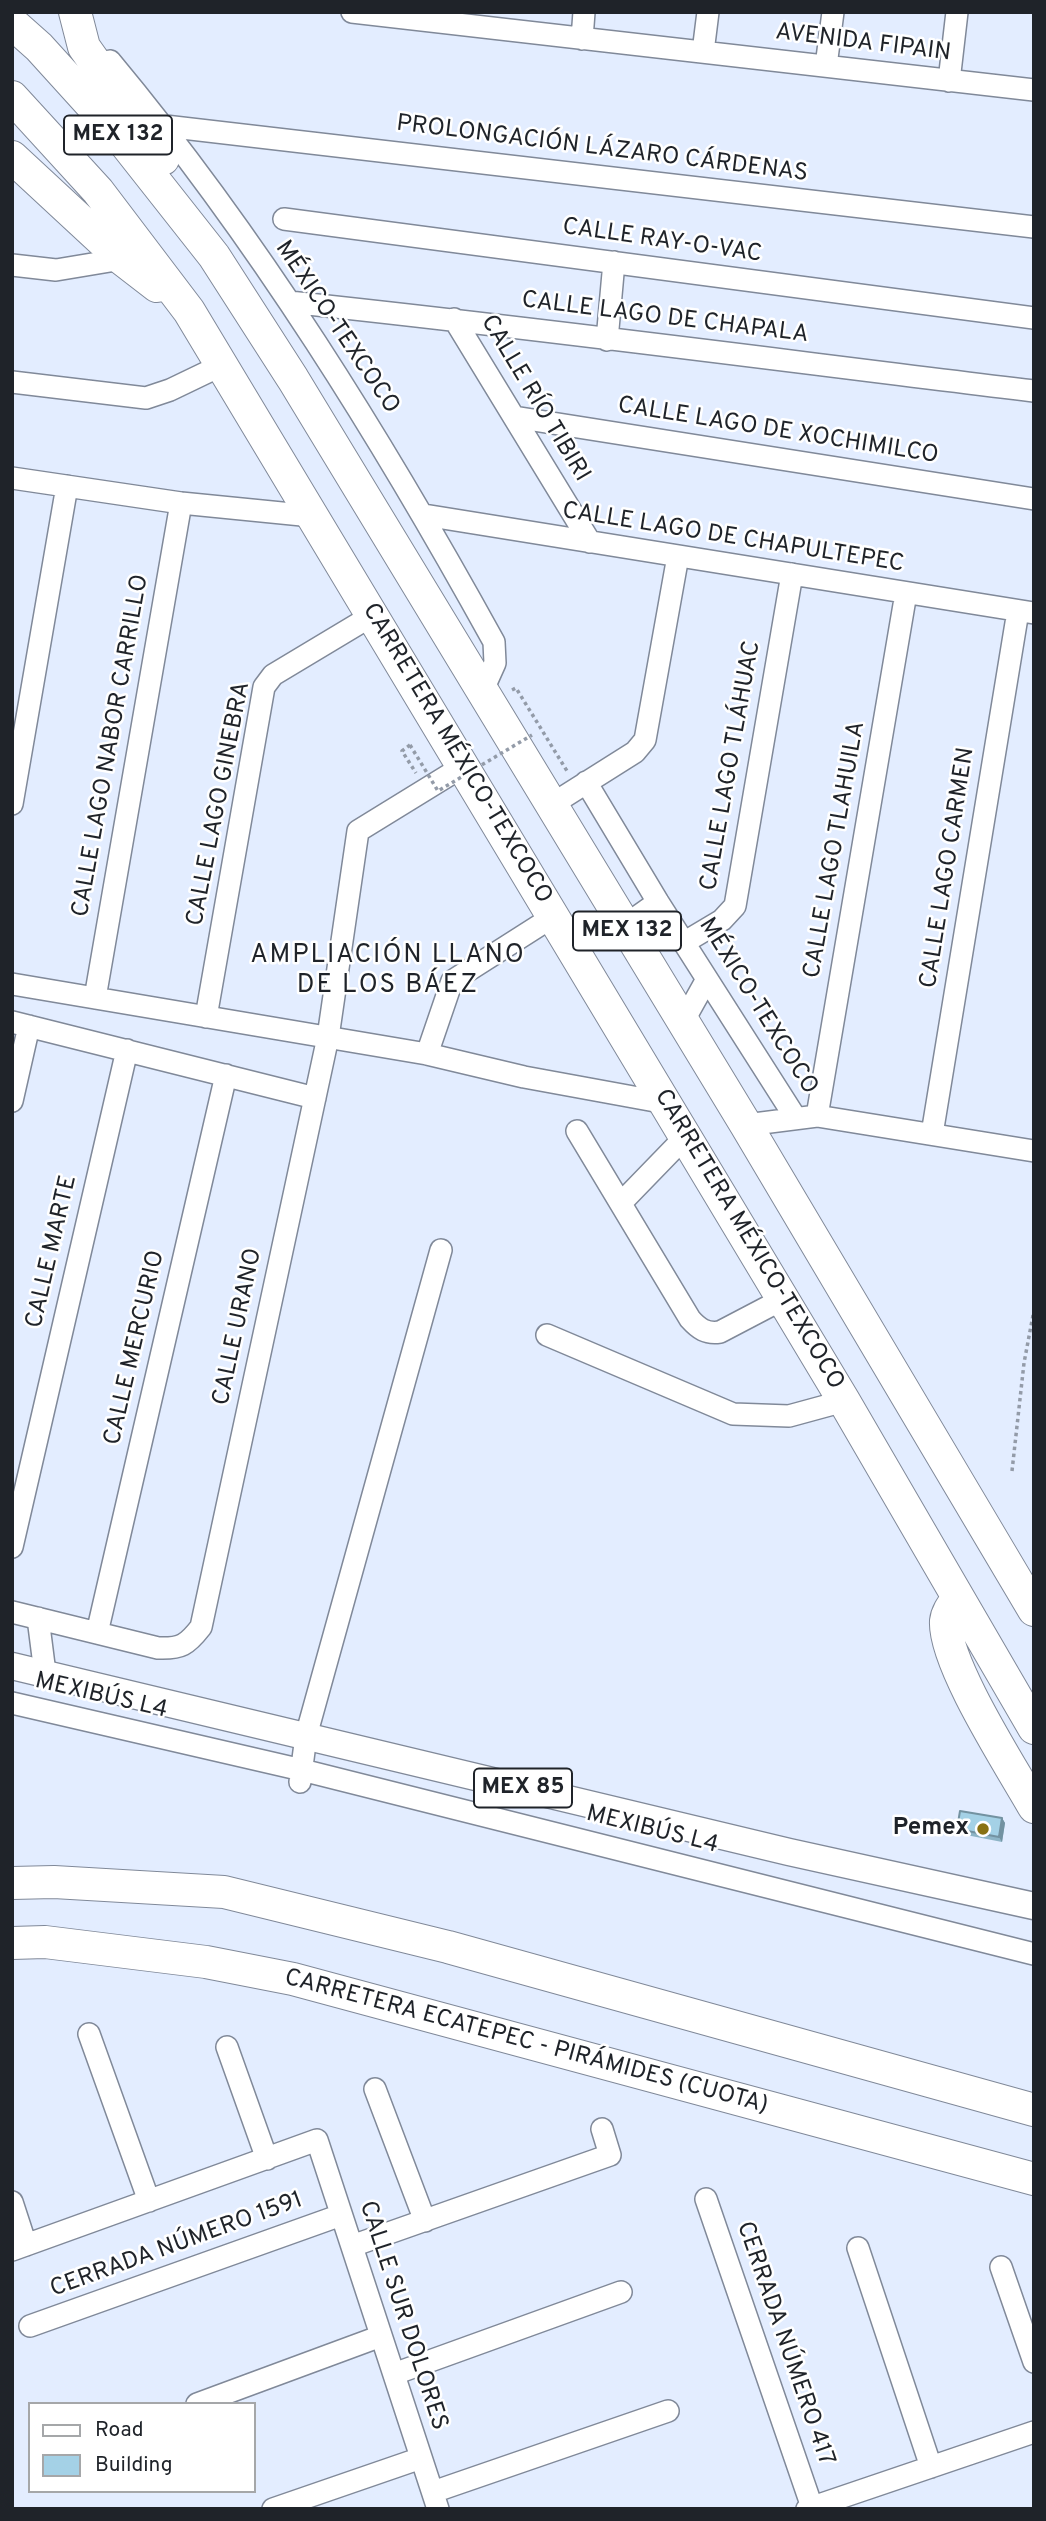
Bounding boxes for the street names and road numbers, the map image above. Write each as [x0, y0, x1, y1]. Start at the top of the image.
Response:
street label: AVENIDA FIPAIN [774, 19, 952, 69]
street label: PROLONGACIÓN LÁZARO CÁRDENAS [395, 110, 809, 190]
road number: MEX 132 [64, 116, 172, 154]
street label: CALLE RAY-O-VAC [560, 214, 764, 270]
street label: MÉXICO-TEXCOCO [267, 236, 405, 420]
street label: CALLE LAGO DE CHAPALA [520, 287, 810, 351]
street label: CALLE RÍO TIBIRI [473, 310, 595, 488]
street label: CALLE LAGO DE XOCHIMILCO [616, 392, 940, 472]
street label: CALLE LAGO DE CHAPULTEPEC [560, 498, 906, 580]
street label: CALLE LAGO NABOR CARRILLO [68, 572, 156, 920]
street label: CARRETERA MÉXICO-TEXCOCO [355, 599, 557, 909]
street label: CALLE LAGO TLÁHUAC [696, 639, 768, 893]
street label: CALLE LAGO GINEBRA [182, 679, 258, 929]
street label: CALLE LAGO TLAHUILA [799, 719, 873, 981]
street label: CALLE LAGO CARMEN [916, 745, 982, 991]
road number: MEX 132 [573, 912, 681, 950]
street label: MÉXICO-TEXCOCO [691, 913, 823, 1101]
street label: CARRETERA MÉXICO-TEXCOCO [647, 1085, 849, 1395]
street label: CALLE MARTE [21, 1173, 85, 1331]
street label: CALLE URANO [208, 1246, 270, 1408]
street label: CALLE MERCURIO [100, 1248, 172, 1448]
street label: MEXIBÚS L4 [32, 1668, 170, 1726]
road number: MEX 85 [474, 1768, 572, 1808]
street label: MEXIBÚS L4 [583, 1801, 721, 1861]
street label: CARRETERA ECATEPEC - PIRÁMIDES (CUOTA) [281, 1964, 771, 2122]
street label: CERRADA NÚMERO 1591 [47, 2187, 307, 2305]
street label: CALLE SUR DOLORES [351, 2198, 453, 2434]
street label: CERRADA NÚMERO 417 [729, 2218, 839, 2470]

